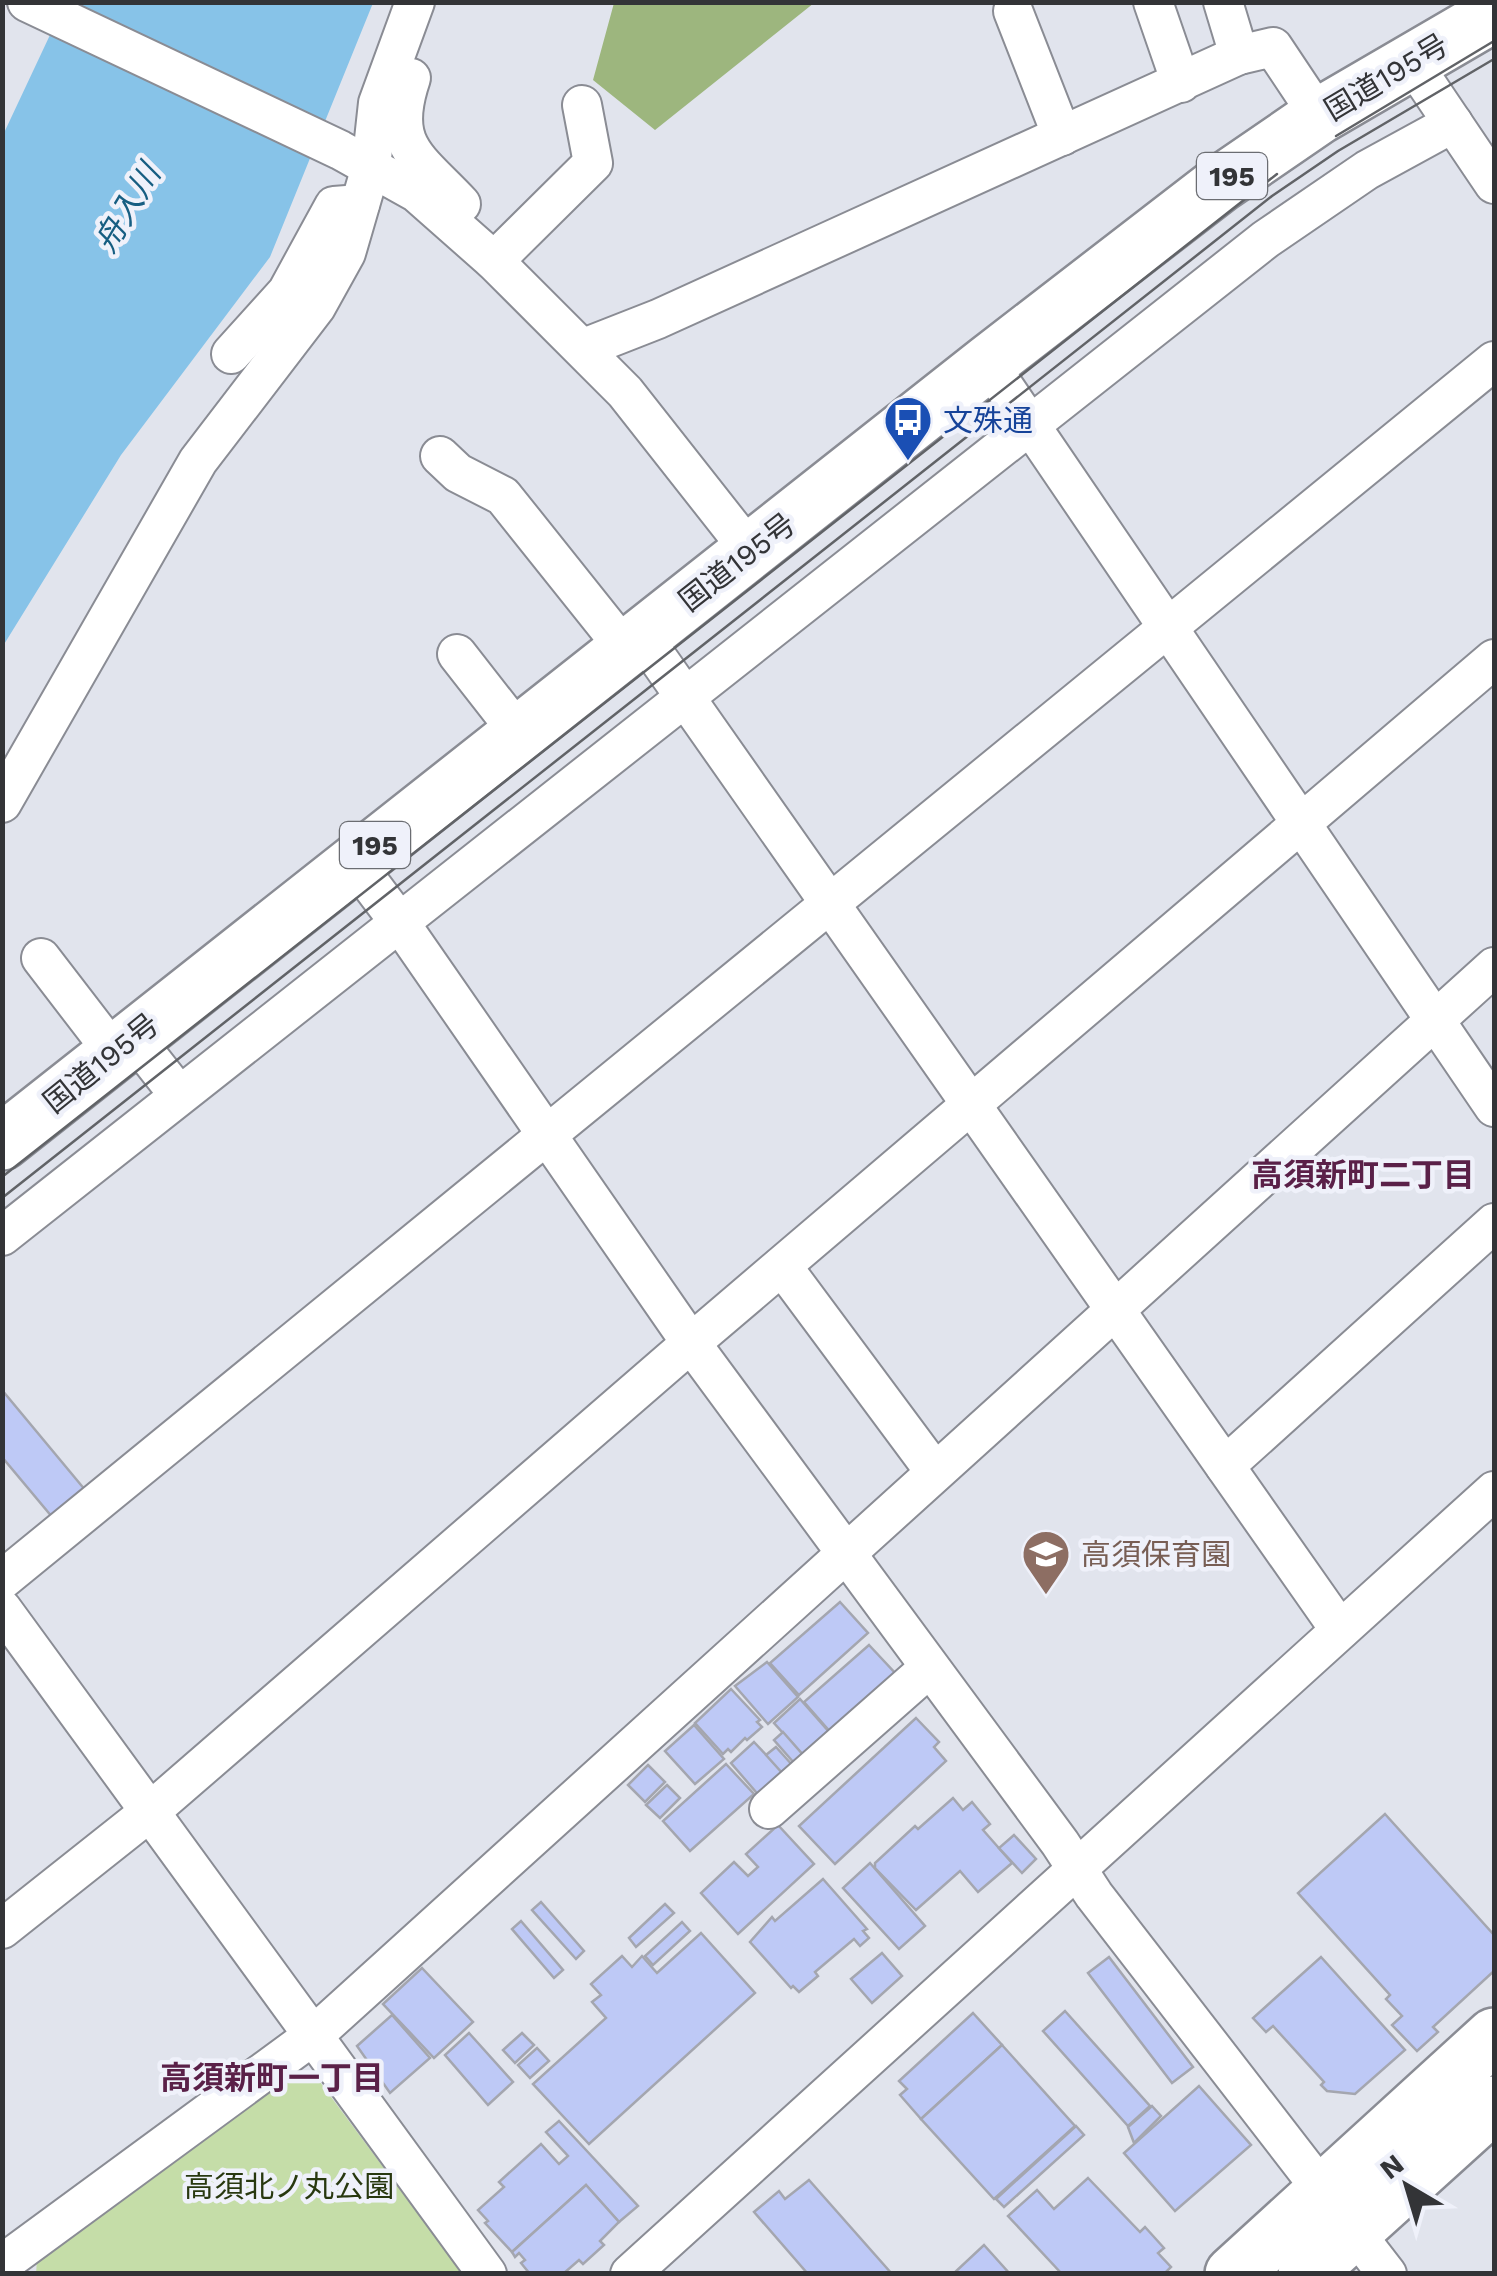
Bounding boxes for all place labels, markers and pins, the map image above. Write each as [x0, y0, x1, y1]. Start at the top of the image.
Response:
bus stop icon: 文殊通 [882, 394, 934, 462]
place label: 文殊通 [943, 403, 1033, 438]
school or university icon: 高須保育園 [1020, 1528, 1072, 1596]
place label: 高須保育園 [1081, 1537, 1231, 1572]

